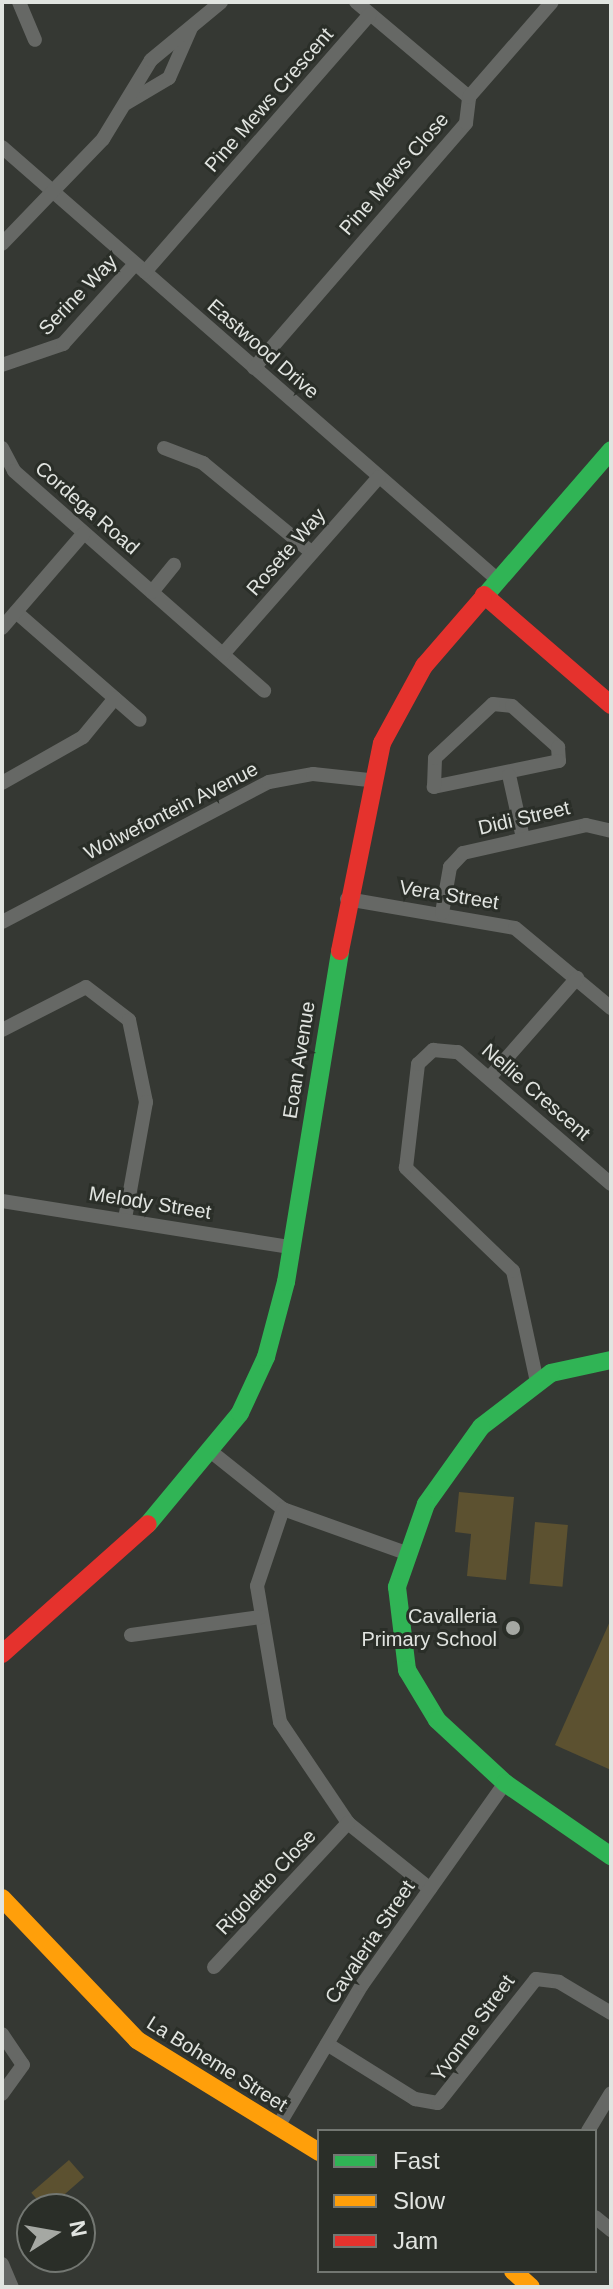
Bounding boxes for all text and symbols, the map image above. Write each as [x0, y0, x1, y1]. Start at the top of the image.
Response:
street label: Pine Mews Crescent [200, 23, 338, 177]
street label: Pine Mews Close [334, 108, 454, 240]
street label: Serine Way [34, 250, 122, 340]
street label: Eastwood Drive [202, 294, 324, 404]
street label: Cordega Road [30, 456, 144, 560]
street label: Rosete Way [241, 503, 331, 601]
street label: Wolwefontein Avenue [80, 757, 262, 865]
street label: Didi Street [476, 796, 572, 840]
street label: Vera Street [398, 875, 500, 915]
street label: Eoan Avenue [278, 999, 320, 1121]
street label: Nellie Crescent [477, 1038, 595, 1146]
street label: Melody Street [87, 1181, 213, 1225]
place label: Cavalleria Primary School [361, 1604, 497, 1651]
marker: Cavalleria Primary School [504, 1619, 522, 1637]
street label: Rigoletto Close [211, 1824, 321, 1940]
street label: Cavaleria Street [320, 1876, 420, 2008]
street label: Yvonne Street [426, 1970, 520, 2086]
street label: La Boheme Street [142, 2011, 292, 2117]
legend [317, 2129, 597, 2273]
text: Fast [393, 2147, 440, 2174]
text: Slow [393, 2187, 445, 2214]
north arrow [16, 2193, 96, 2273]
text: N [64, 2219, 92, 2239]
text: Jam [393, 2227, 438, 2254]

